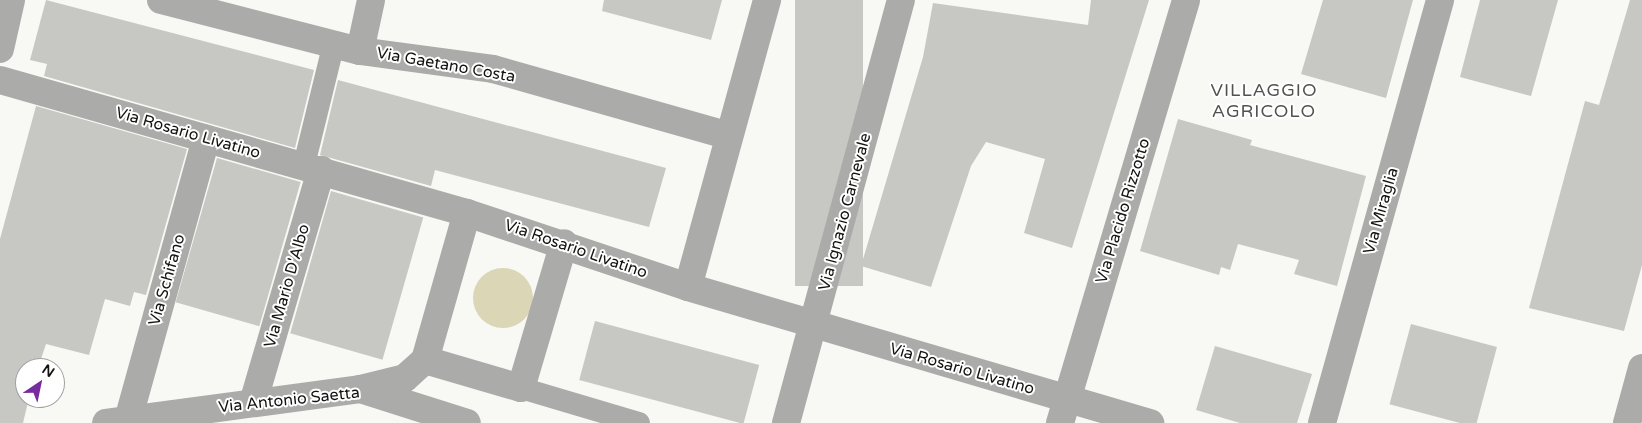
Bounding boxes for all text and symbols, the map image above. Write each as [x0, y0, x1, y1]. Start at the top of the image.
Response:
street label: Via Gaetano Costa [375, 43, 517, 87]
district label: VILLAGGIO AGRICOLO [1209, 80, 1319, 122]
street label: Via Rosario Livatino [113, 103, 263, 163]
street label: Via Ignazio Carnevale [815, 131, 875, 293]
street label: Via Placido Rizzotto [1092, 136, 1154, 286]
street label: Via Miraglia [1359, 165, 1403, 257]
street label: Via Rosario Livatino [502, 216, 650, 282]
street label: Via Mario D'Albo [260, 222, 314, 350]
street label: Via Schifano [145, 232, 189, 328]
street label: Via Rosario Livatino [887, 339, 1037, 399]
north arrow [15, 358, 65, 408]
text: N [39, 361, 58, 381]
street label: Via Antonio Saetta [217, 383, 361, 417]

